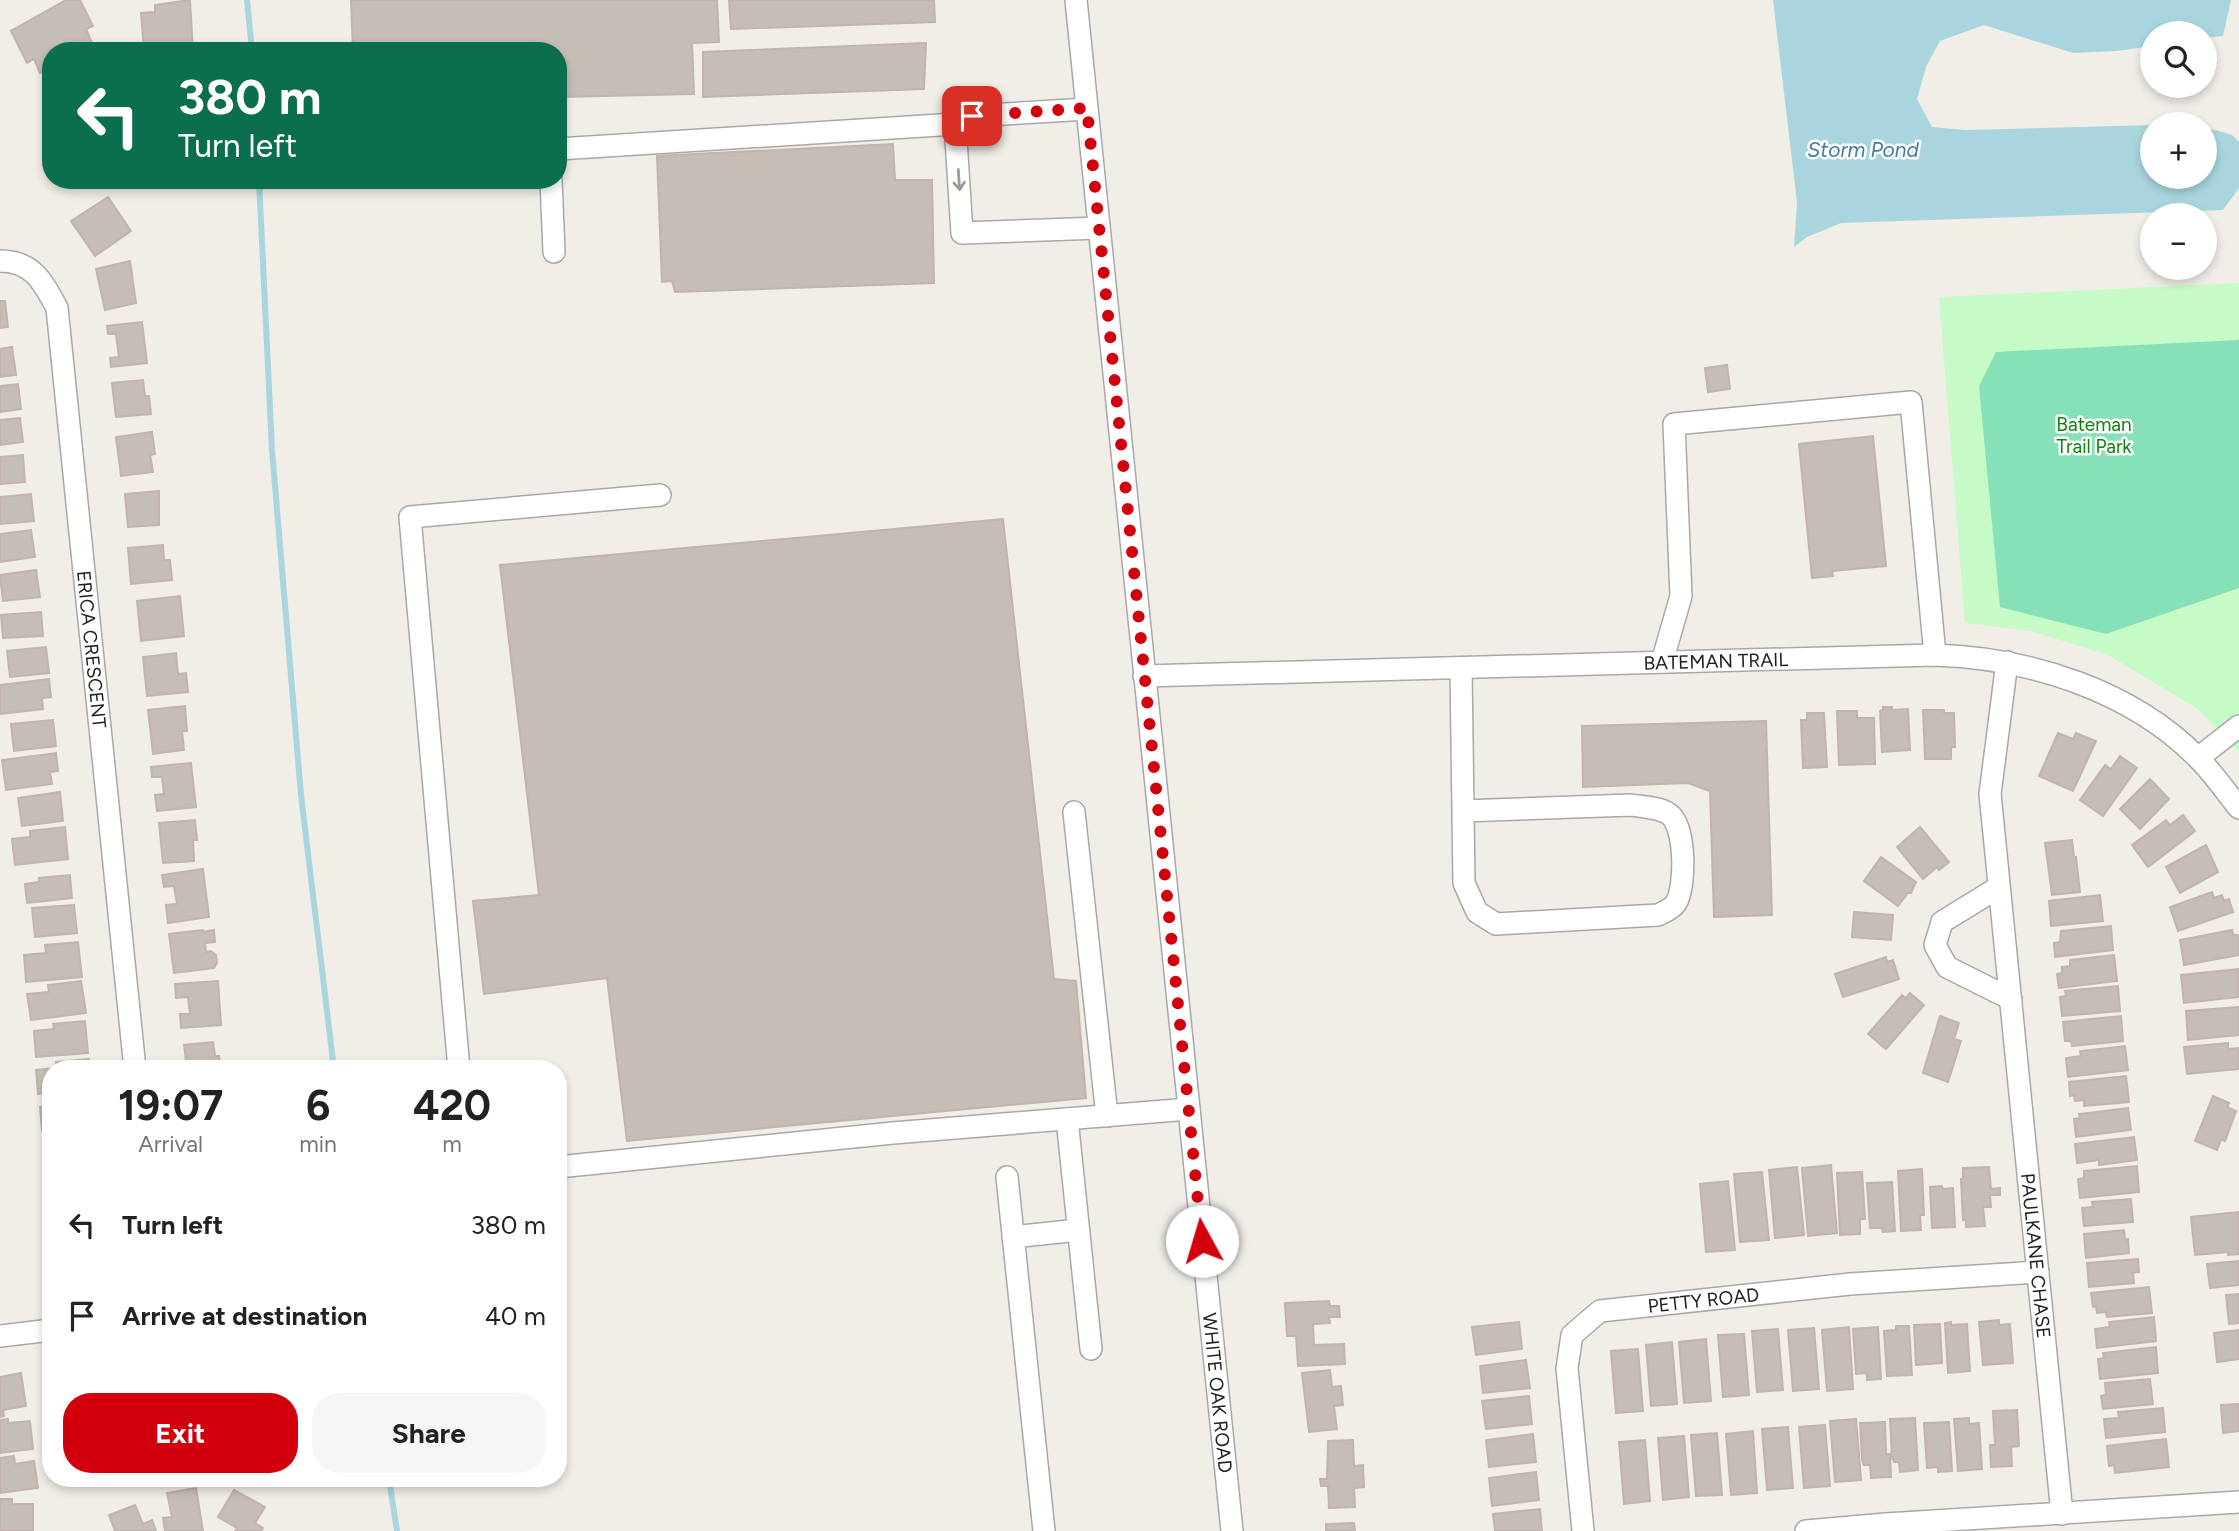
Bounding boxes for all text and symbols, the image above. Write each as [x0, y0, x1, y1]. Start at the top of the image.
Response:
map controls [2140, 21, 2217, 280]
button: search [2140, 21, 2217, 98]
text: 380 m [178, 67, 321, 126]
icon: left [63, 70, 154, 161]
pin [942, 86, 1002, 146]
icon: arrive [953, 97, 991, 135]
button: + [2140, 112, 2217, 189]
text: Turn left [178, 127, 297, 165]
water label: Storm Pond [1807, 137, 1919, 162]
one-way arrow [952, 168, 965, 191]
button: − [2140, 203, 2217, 280]
park label: Bateman Trail Park [2056, 413, 2132, 458]
street label: ERICA CRESCENT [72, 569, 111, 730]
street label: BATEMAN TRAIL [1643, 648, 1789, 675]
text: 19:07 [118, 1080, 223, 1131]
text: 6 [306, 1080, 330, 1131]
text: 420 [413, 1080, 491, 1131]
text: Arrival [138, 1130, 203, 1158]
text: min [299, 1130, 337, 1158]
text: m [442, 1130, 462, 1158]
street label: PAULKANE CHASE [2016, 1172, 2055, 1339]
position arrow [1165, 1204, 1239, 1278]
icon: left [63, 1206, 101, 1244]
text: Turn left [122, 1209, 223, 1241]
text: 380 m [471, 1209, 546, 1241]
street label: PETTY ROAD [1646, 1283, 1760, 1318]
icon: arrive [63, 1297, 101, 1335]
text: Arrive at destination [122, 1300, 367, 1332]
text: 40 m [485, 1300, 546, 1332]
street label: WHITE OAK ROAD [1198, 1312, 1237, 1474]
button: Exit [63, 1393, 298, 1473]
button: Share [312, 1393, 546, 1473]

